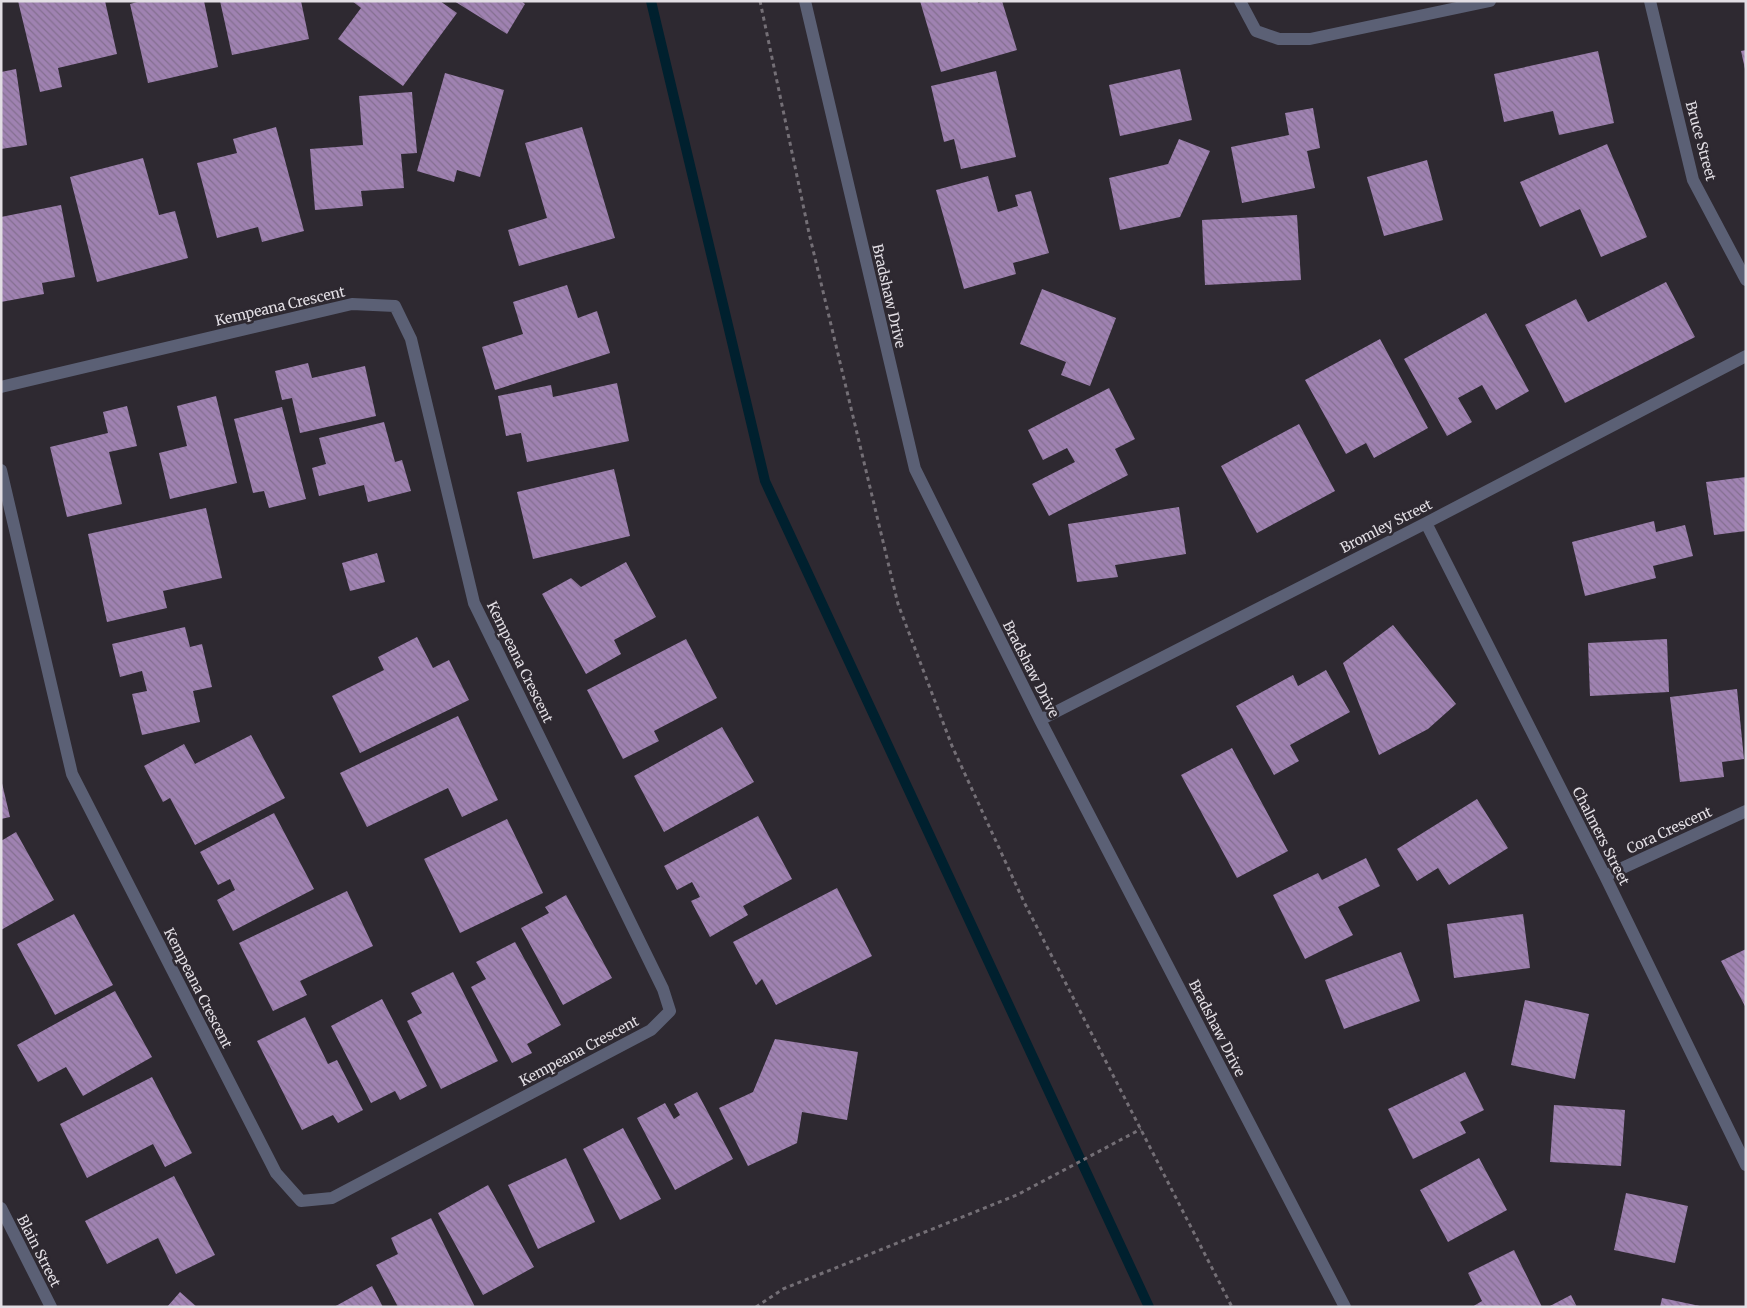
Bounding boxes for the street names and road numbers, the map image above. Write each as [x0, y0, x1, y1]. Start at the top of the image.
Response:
street label: Bruce Street [1682, 99, 1720, 183]
street label: Bradshaw Drive [868, 242, 910, 350]
street label: Kempeana Crescent [213, 282, 347, 330]
street label: Bromley Street [1337, 495, 1435, 557]
street label: Kempeana Crescent [483, 598, 557, 726]
street label: Bradshaw Drive [999, 618, 1063, 720]
street label: Chalmers Street [1568, 784, 1634, 889]
street label: Cora Crescent [1623, 802, 1715, 858]
street label: Kempeana Crescent [160, 925, 236, 1052]
street label: Bradshaw Drive [1185, 977, 1249, 1079]
street label: Kempeana Crescent [516, 1012, 642, 1090]
street label: Blain Street [13, 1212, 65, 1290]

